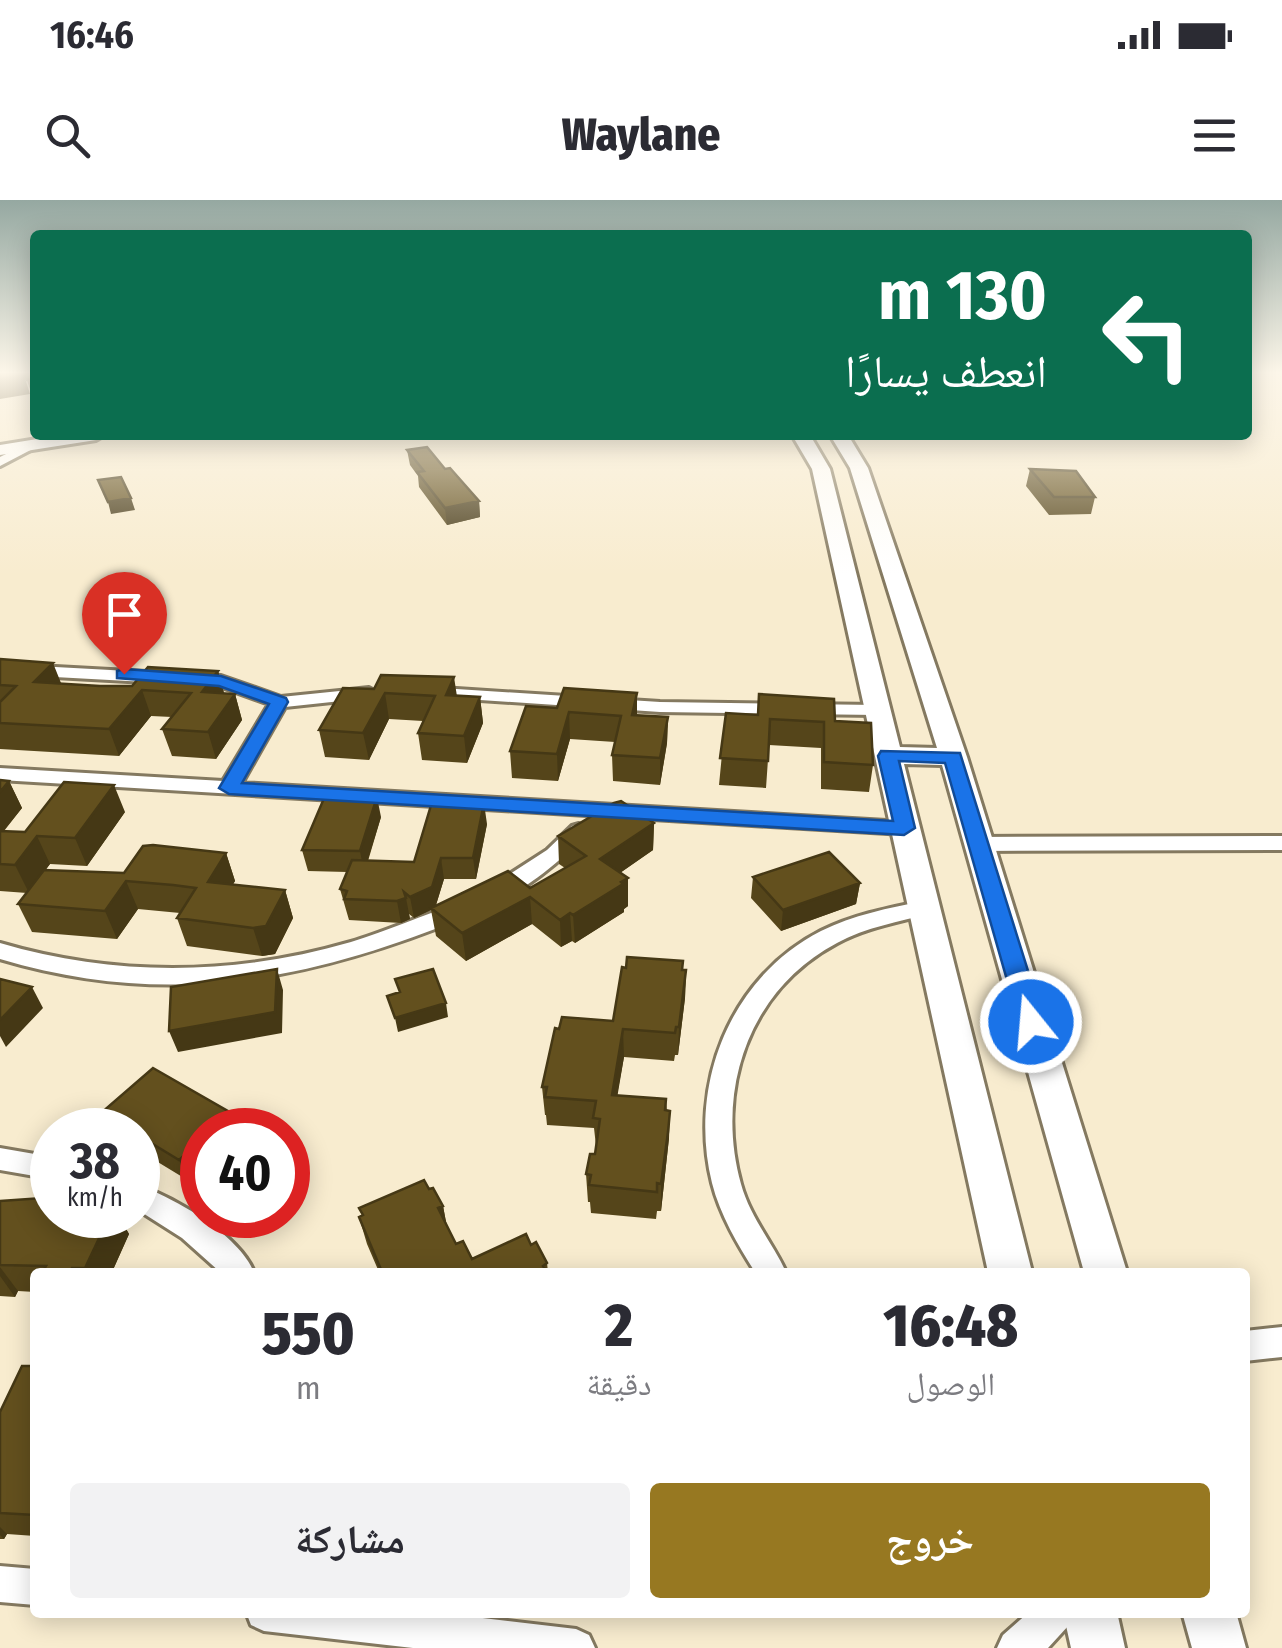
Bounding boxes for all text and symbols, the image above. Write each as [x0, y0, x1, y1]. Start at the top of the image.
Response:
text: 16:46 [50, 12, 134, 58]
icon: search [40, 108, 95, 163]
text: Waylane [562, 108, 720, 162]
icon: menu [1187, 108, 1242, 163]
text: 130 m [878, 254, 1047, 338]
icon: left [1082, 270, 1212, 400]
text: انعطف يسارًا [845, 345, 1047, 399]
pin [82, 572, 167, 675]
icon: arrive [97, 587, 152, 642]
position arrow [979, 970, 1083, 1074]
speed limit sign: 40 [180, 1108, 310, 1238]
text: 38 [70, 1131, 120, 1191]
text: km/h [67, 1183, 123, 1213]
text: 2 [605, 1290, 633, 1362]
text: 16:48 [883, 1290, 1018, 1362]
text: 550 [262, 1298, 355, 1370]
text: دقيقة [586, 1365, 652, 1403]
text: الوصول [906, 1365, 995, 1403]
text: m [296, 1369, 321, 1407]
button: مشاركة [70, 1483, 630, 1598]
button: خروج [650, 1483, 1210, 1598]

